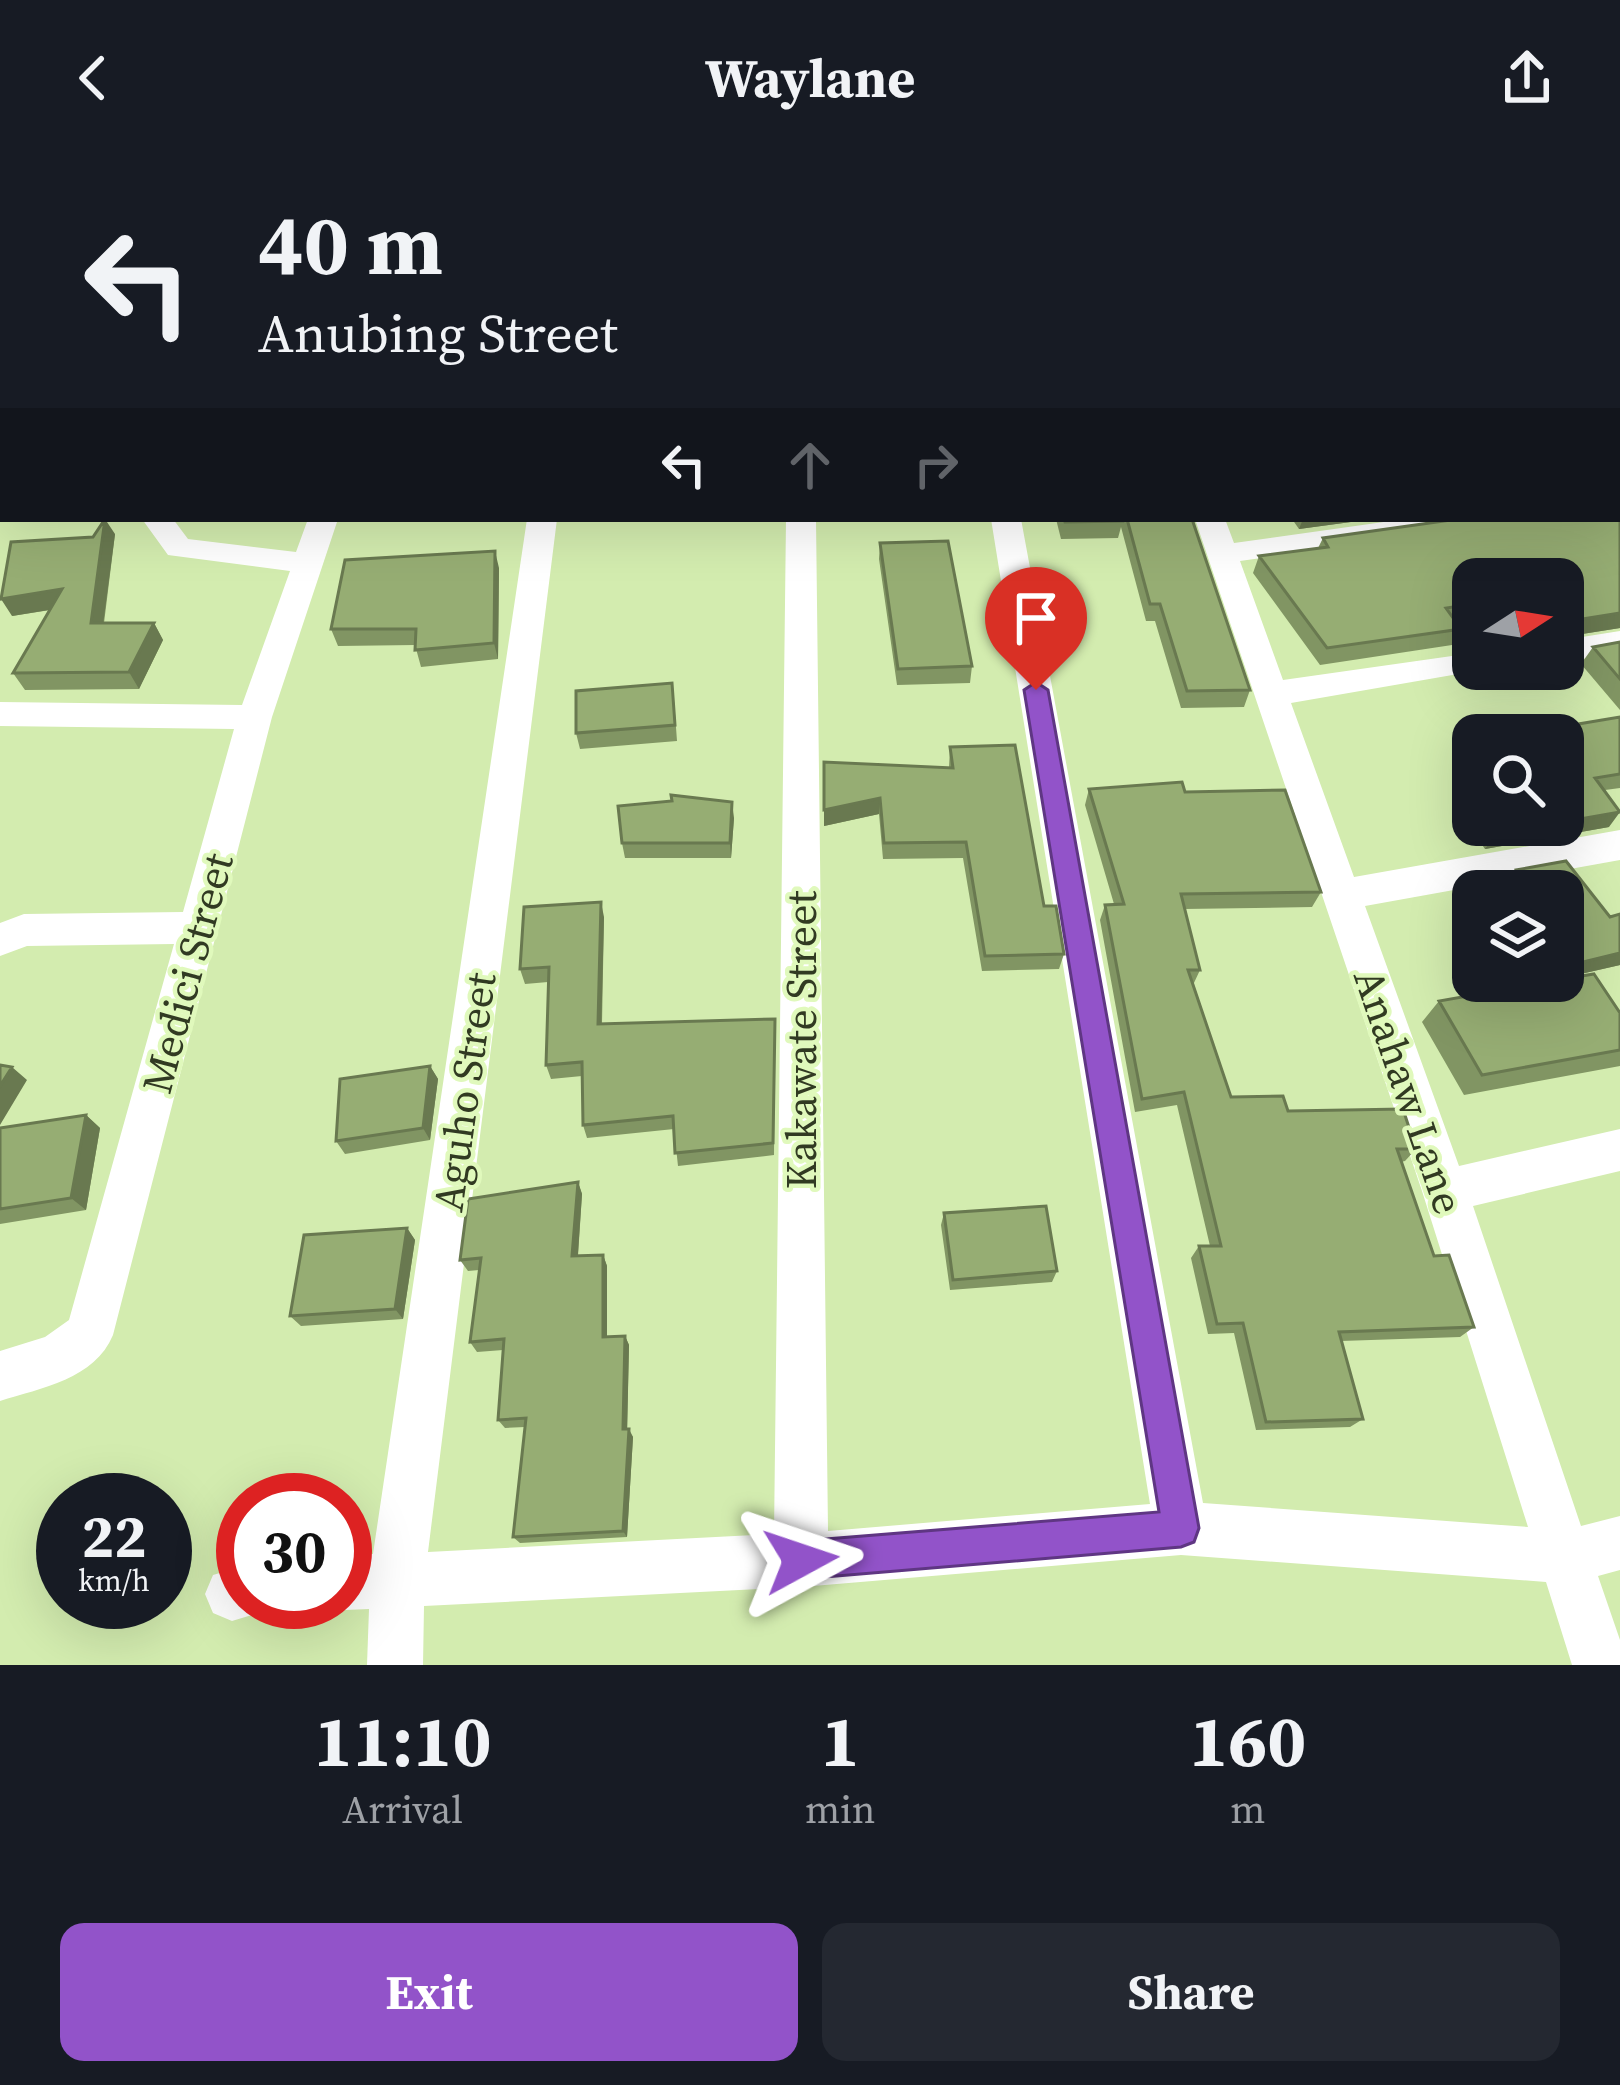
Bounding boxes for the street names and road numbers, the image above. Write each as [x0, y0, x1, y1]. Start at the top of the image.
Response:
street label: Medici Street [127, 846, 247, 1099]
street label: Kakawate Street [772, 890, 830, 1189]
street label: Anahaw Lane [1340, 961, 1478, 1221]
street label: Aguho Street [419, 968, 510, 1215]

